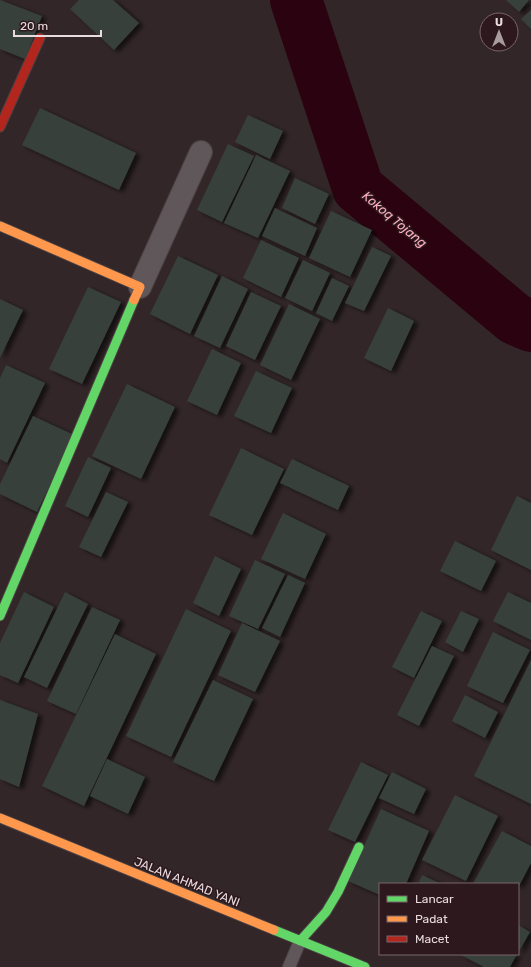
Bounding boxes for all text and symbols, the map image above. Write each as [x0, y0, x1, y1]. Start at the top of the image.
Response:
scale bar [14, 12, 101, 38]
north arrow [479, 12, 519, 52]
text: U [495, 16, 503, 29]
text: 20 m [20, 19, 48, 33]
water label: Kokoq Tojang [359, 188, 430, 252]
street label: JALAN AHMAD YANI [132, 854, 242, 910]
legend [379, 883, 519, 955]
text: Lancar [415, 892, 454, 906]
text: Padat [415, 912, 448, 926]
text: Macet [415, 932, 449, 946]

